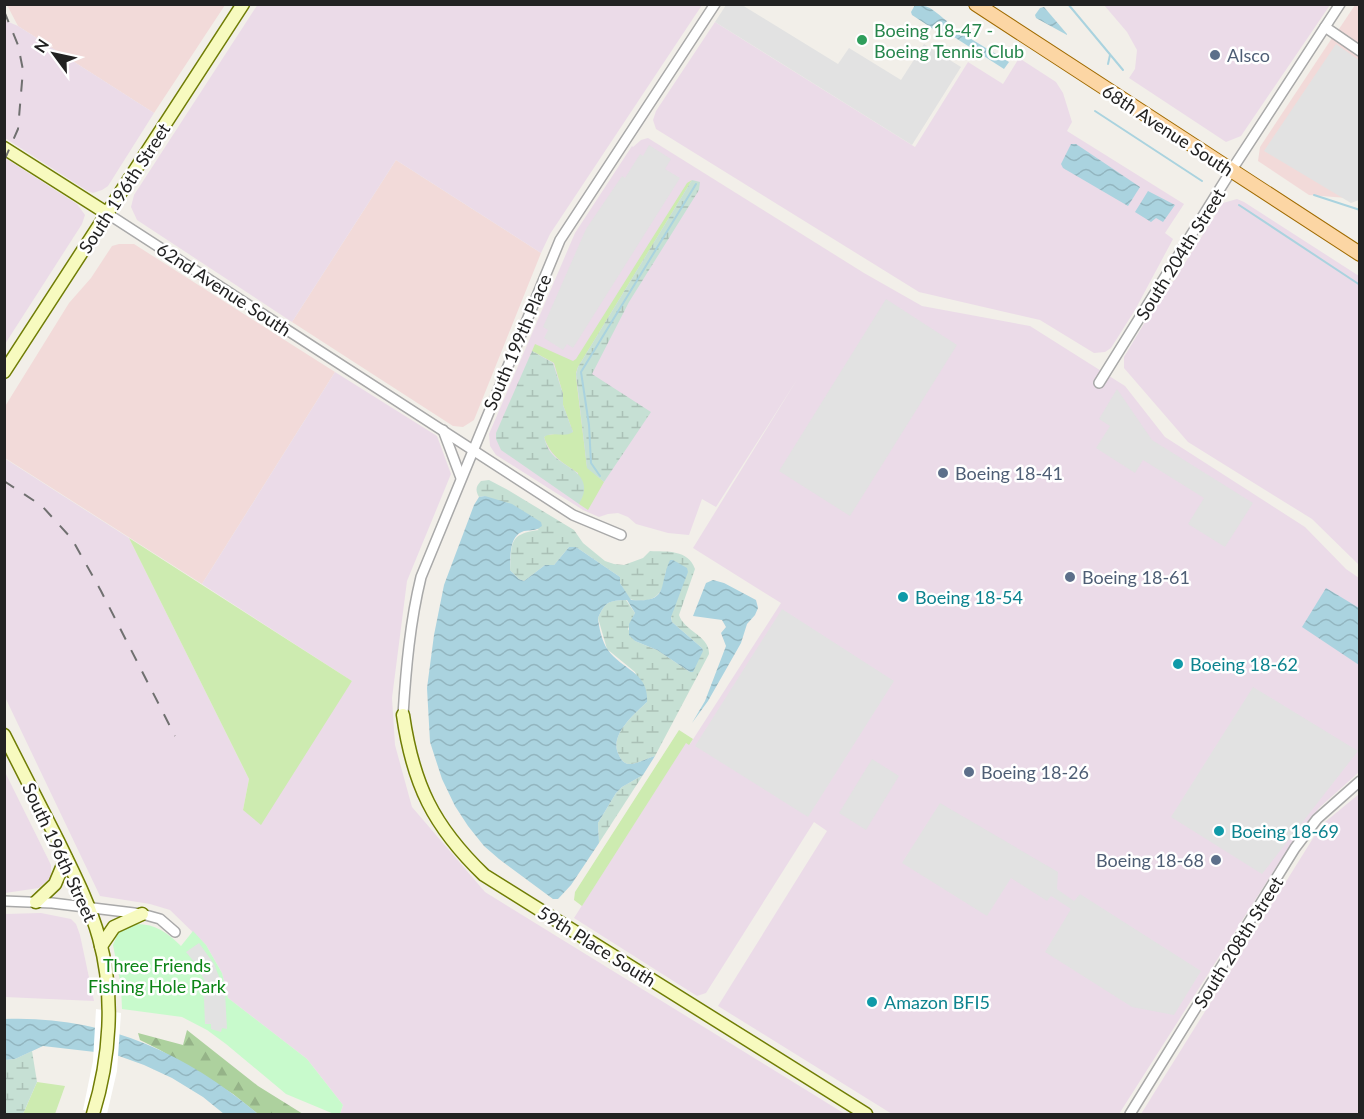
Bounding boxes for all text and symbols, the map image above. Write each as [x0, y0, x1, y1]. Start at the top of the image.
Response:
place label: Boeing 18-47 - Boeing Tennis Club [874, 19, 1024, 62]
north arrow [24, 24, 84, 84]
marker: Boeing 18-47 - Boeing Tennis Club [855, 33, 869, 47]
text: N [30, 35, 52, 56]
place label: Alsco [1227, 44, 1270, 66]
marker: Alsco [1208, 48, 1222, 62]
street label: 68th Avenue South [1098, 79, 1238, 181]
street label: South 196th Street [74, 118, 175, 257]
street label: South 204th Street [1131, 184, 1230, 324]
street label: 62nd Avenue South [153, 237, 295, 341]
street label: South 199th Place [478, 271, 556, 413]
place label: Boeing 18-41 [955, 462, 1063, 484]
marker: Boeing 18-41 [936, 466, 950, 480]
place label: Boeing 18-61 [1082, 566, 1190, 588]
marker: Boeing 18-61 [1063, 570, 1077, 584]
place label: Boeing 18-54 [915, 586, 1023, 608]
marker: Boeing 18-54 [896, 590, 910, 604]
place label: Boeing 18-62 [1190, 653, 1298, 675]
marker: Boeing 18-62 [1171, 657, 1185, 671]
place label: Boeing 18-26 [981, 761, 1089, 783]
marker: Boeing 18-26 [962, 765, 976, 779]
street label: South 196th Street [18, 779, 102, 926]
place label: Boeing 18-69 [1231, 820, 1339, 842]
marker: Boeing 18-69 [1212, 824, 1226, 838]
place label: Boeing 18-68 [1096, 849, 1204, 871]
marker: Boeing 18-68 [1209, 853, 1223, 867]
street label: South 208th Street [1189, 872, 1288, 1012]
street label: 59th Place South [534, 901, 660, 991]
park label: Three Friends Fishing Hole Park [88, 954, 227, 997]
place label: Amazon BFI5 [884, 991, 990, 1013]
marker: Amazon BFI5 [865, 995, 879, 1009]

